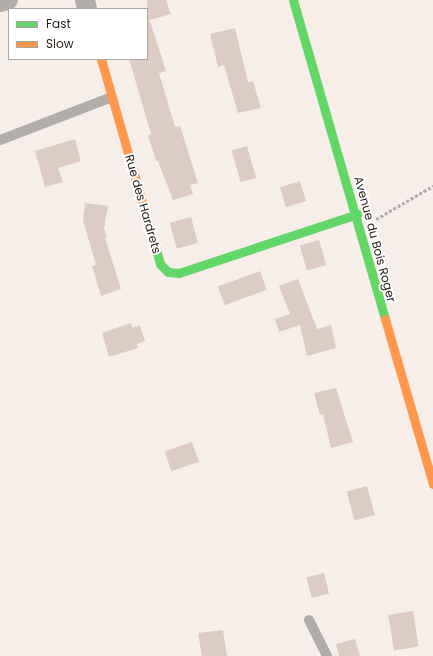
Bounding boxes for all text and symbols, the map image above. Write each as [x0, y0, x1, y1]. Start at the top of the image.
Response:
legend [8, 8, 148, 60]
text: Fast [46, 15, 71, 32]
text: Slow [46, 35, 74, 52]
street label: Rue des Hardrets [122, 153, 164, 255]
street label: Avenue du Bois Roger [351, 174, 399, 304]

